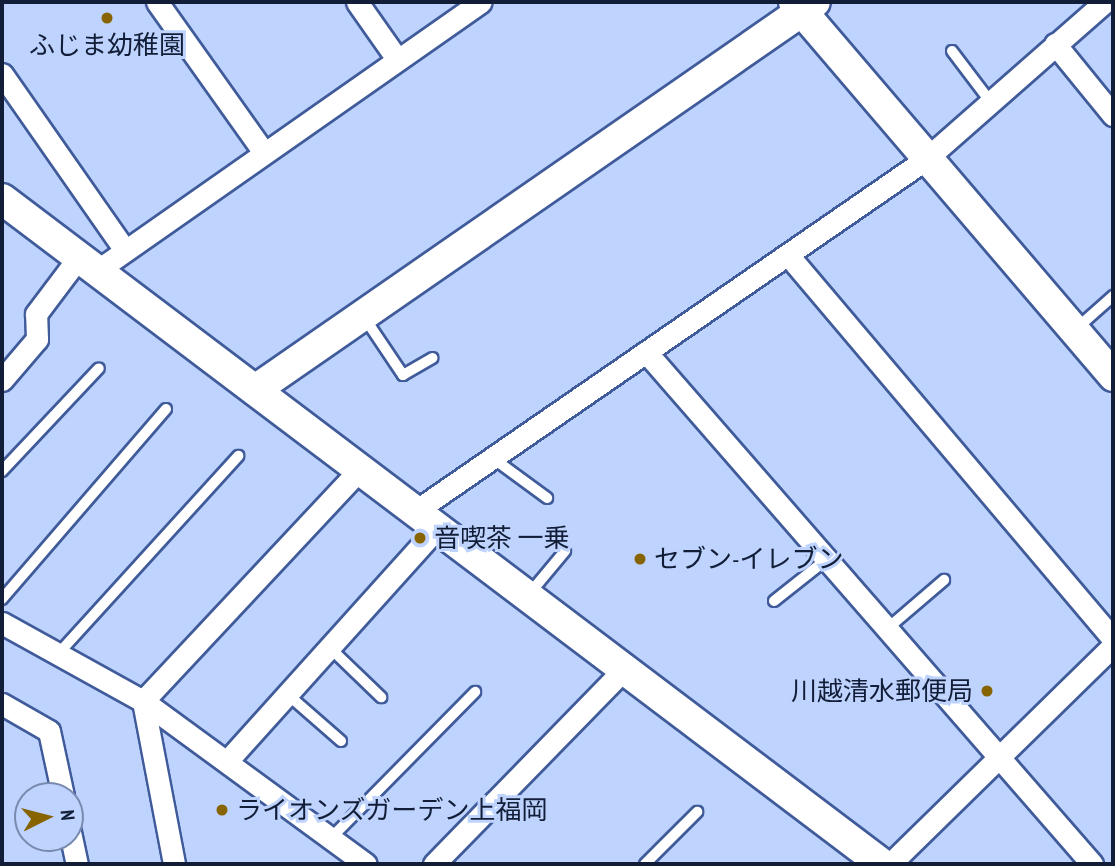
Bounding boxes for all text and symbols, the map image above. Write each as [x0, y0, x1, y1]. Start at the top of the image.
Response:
marker: ふじま幼稚園 [99, 10, 115, 26]
place label: ふじま幼稚園 [29, 29, 185, 61]
place label: 音喫茶 一乗 [434, 522, 570, 554]
marker: 音喫茶 一乗 [412, 530, 428, 546]
place label: セブン-イレブン [654, 543, 844, 575]
marker: セブン-イレブン [632, 551, 648, 567]
place label: 川越清水郵便局 [791, 675, 973, 707]
marker: 川越清水郵便局 [979, 683, 995, 699]
north arrow [14, 782, 84, 852]
place label: ライオンズガーデン上福岡 [236, 794, 548, 826]
marker: ライオンズガーデン上福岡 [214, 802, 230, 818]
text: N [55, 809, 80, 821]

